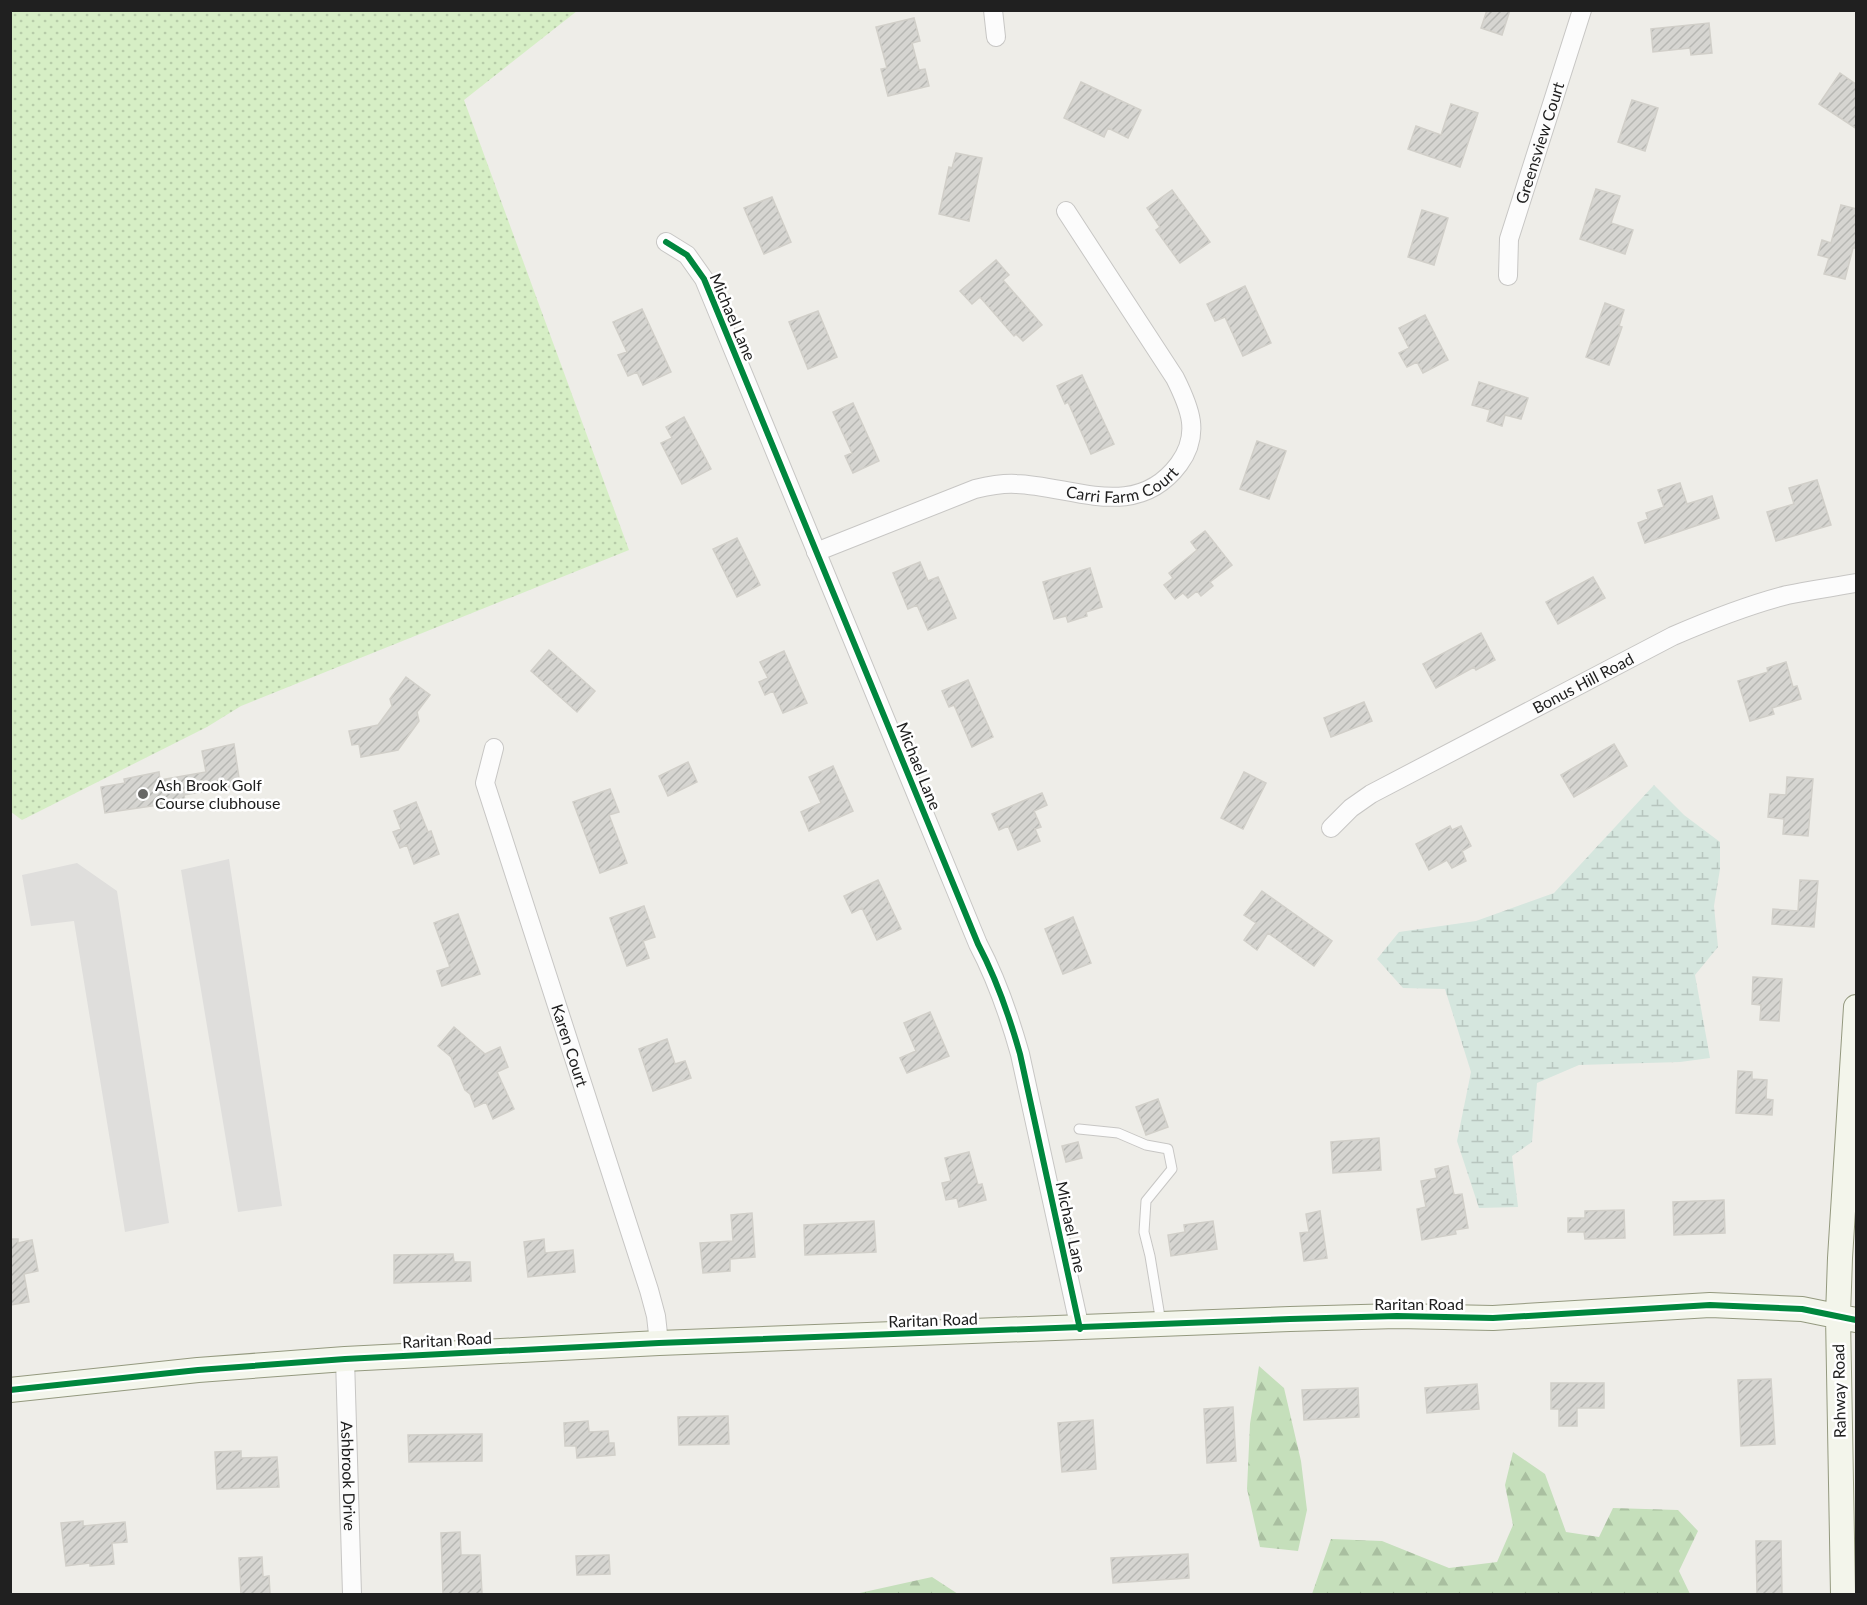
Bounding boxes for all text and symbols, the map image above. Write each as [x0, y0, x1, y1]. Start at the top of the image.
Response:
street label: Greensview Court [1511, 79, 1568, 206]
street label: Michael Lane [707, 270, 760, 363]
street label: Carri Farm Court [1065, 462, 1182, 506]
street label: Bonus Hill Road [1529, 648, 1637, 717]
street label: Michael Lane [893, 719, 946, 812]
place label: Ash Brook Golf Course clubhouse [155, 775, 280, 812]
marker: Ash Brook Golf Course clubhouse [136, 787, 150, 801]
street label: Karen Court [548, 1002, 593, 1089]
street label: Michael Lane [1053, 1179, 1090, 1274]
street label: Raritan Road [1374, 1294, 1464, 1313]
street label: Raritan Road [888, 1308, 978, 1331]
street label: Raritan Road [402, 1328, 492, 1351]
street label: Rahway Road [1828, 1344, 1849, 1438]
street label: Ashbrook Drive [338, 1421, 360, 1531]

